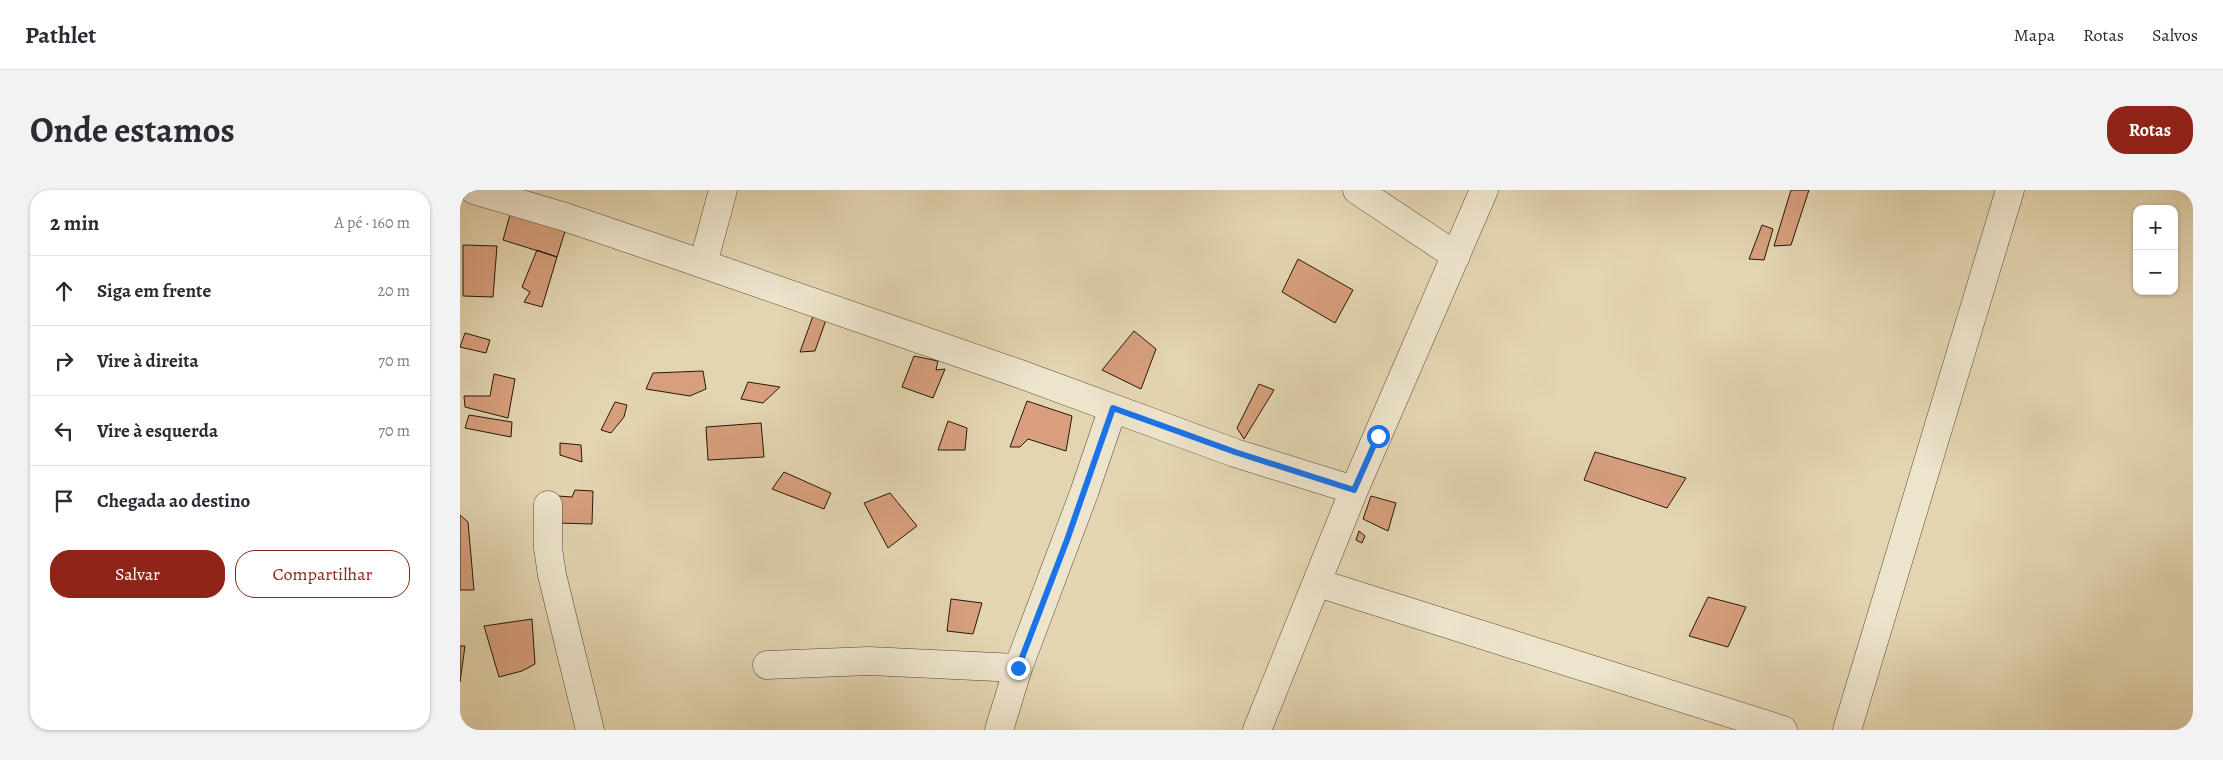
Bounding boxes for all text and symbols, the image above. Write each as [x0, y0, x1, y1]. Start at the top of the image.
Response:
text: Pathlet [25, 19, 96, 51]
text: Mapa [2014, 23, 2055, 47]
text: Rotas [2083, 23, 2124, 47]
text: Salvos [2152, 23, 2198, 47]
text: Onde estamos [30, 106, 235, 154]
button: Rotas [2107, 106, 2193, 154]
map controls [2133, 205, 2178, 295]
button: + [2133, 205, 2178, 250]
text: 2 min [50, 209, 99, 237]
text: A pé · 160 m [334, 212, 410, 234]
button: − [2133, 250, 2178, 295]
icon: ahead [50, 277, 78, 305]
text: Siga em frente [97, 278, 211, 304]
text: 20 m [377, 280, 410, 302]
icon: right [50, 347, 78, 375]
text: Vire à direita [97, 348, 199, 374]
text: 70 m [378, 350, 410, 372]
icon: left [50, 417, 78, 445]
text: Vire à esquerda [97, 418, 218, 444]
text: 70 m [378, 420, 410, 442]
route start [1367, 425, 1390, 448]
icon: arrive [50, 487, 78, 515]
text: Chegada ao destino [97, 488, 250, 514]
button: Salvar [50, 550, 225, 598]
button: Compartilhar [235, 550, 410, 598]
route end [1007, 657, 1030, 680]

